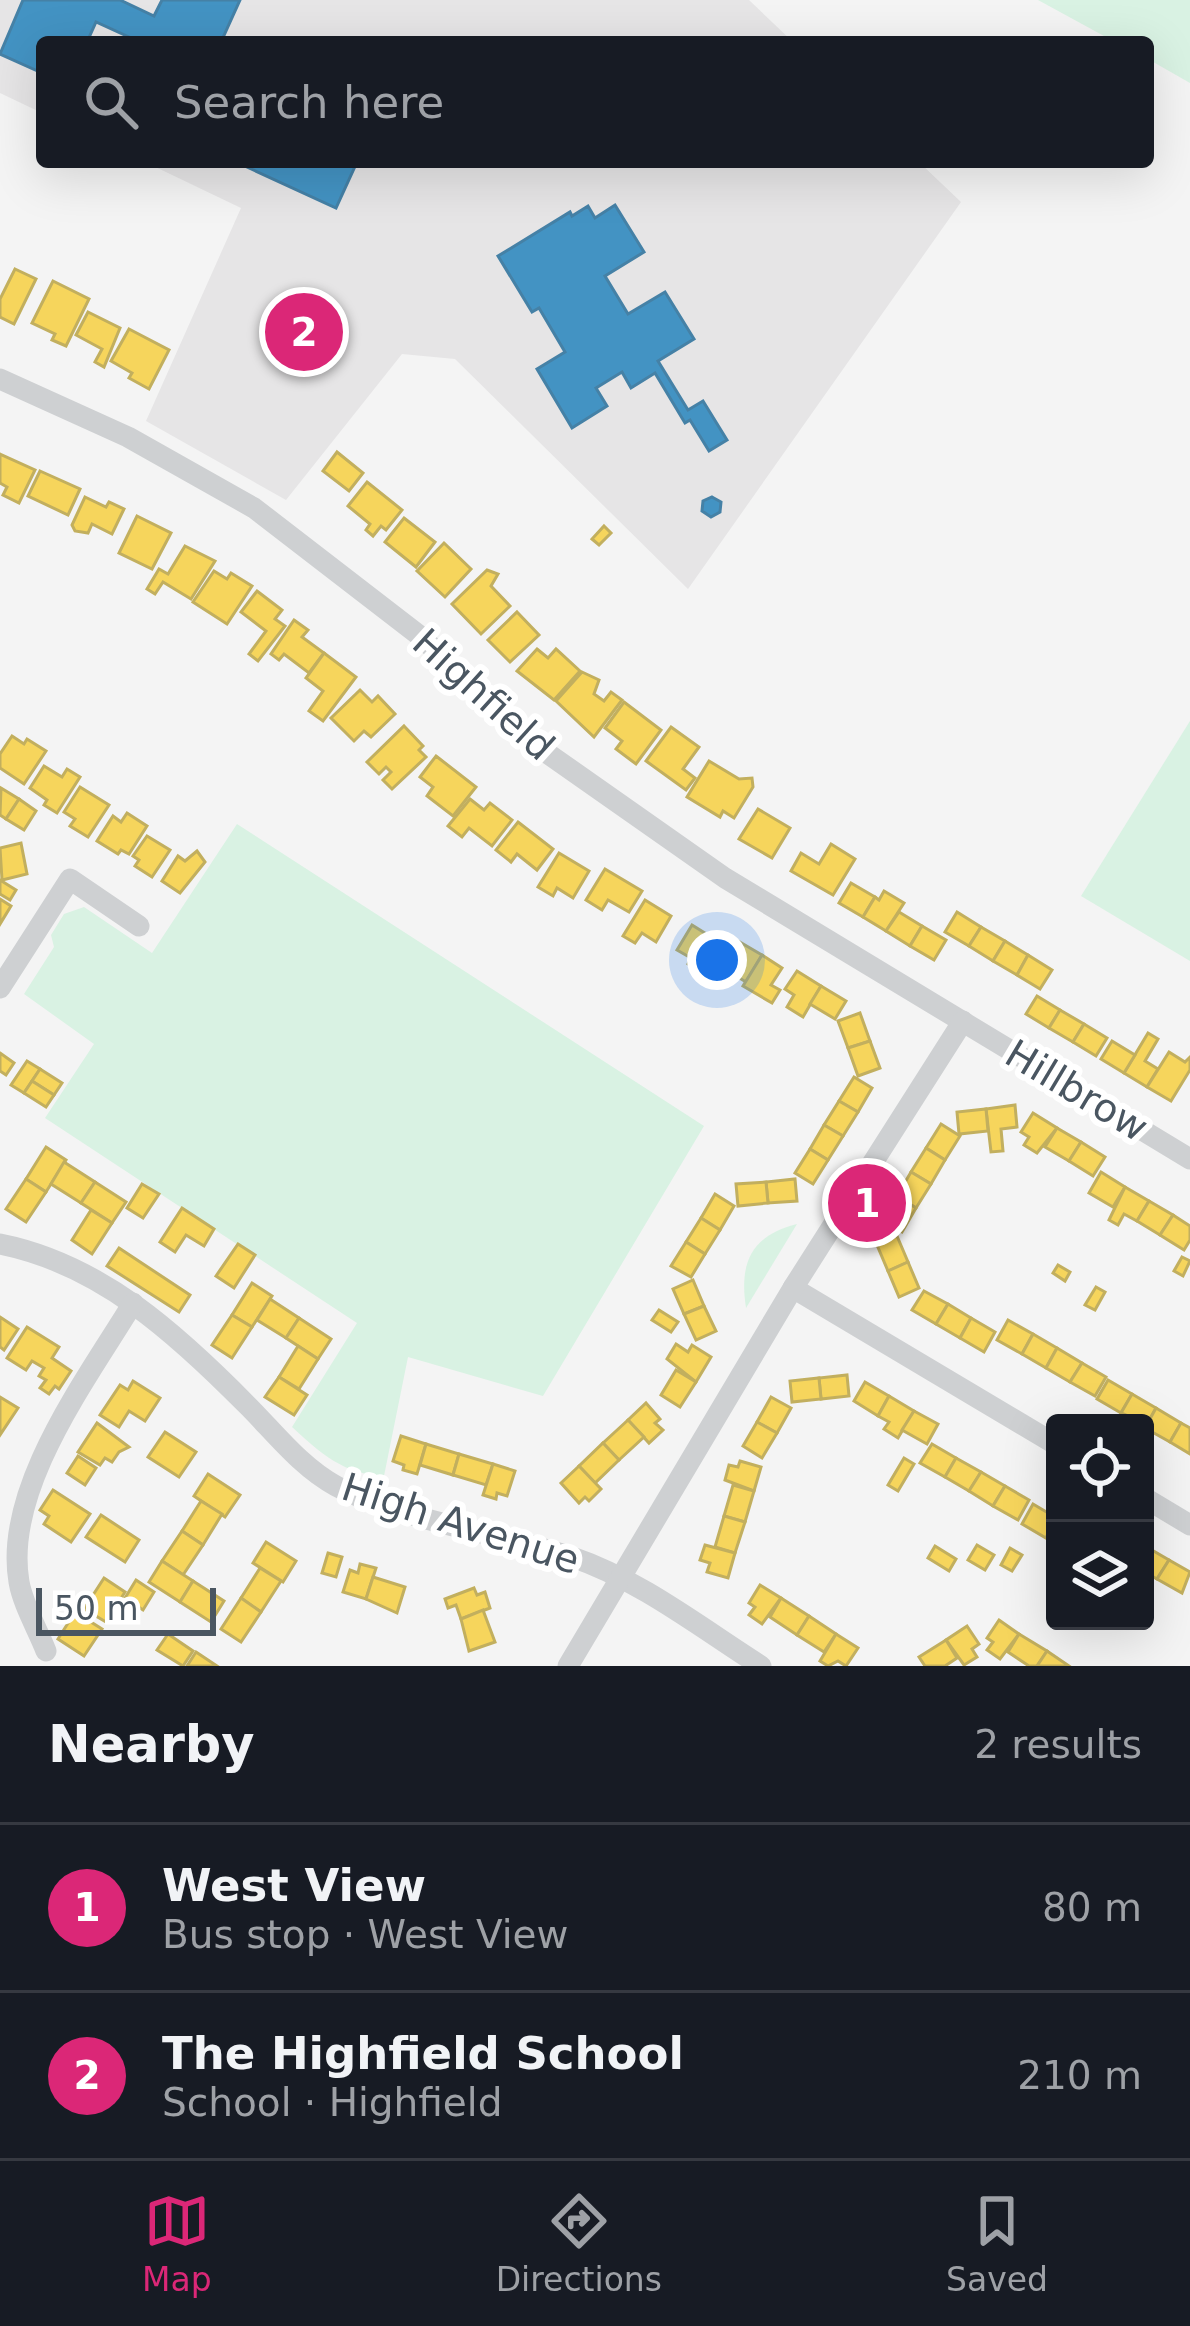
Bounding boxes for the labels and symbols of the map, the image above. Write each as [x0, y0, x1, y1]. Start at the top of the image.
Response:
pin: 2 [265, 287, 343, 377]
street label: Highfield [404, 620, 563, 769]
your location [687, 930, 747, 990]
street label: Hillbrow [998, 1031, 1156, 1150]
pin: 1 [828, 1158, 906, 1248]
street label: High Avenue [336, 1464, 585, 1583]
scale bar [36, 1582, 216, 1635]

